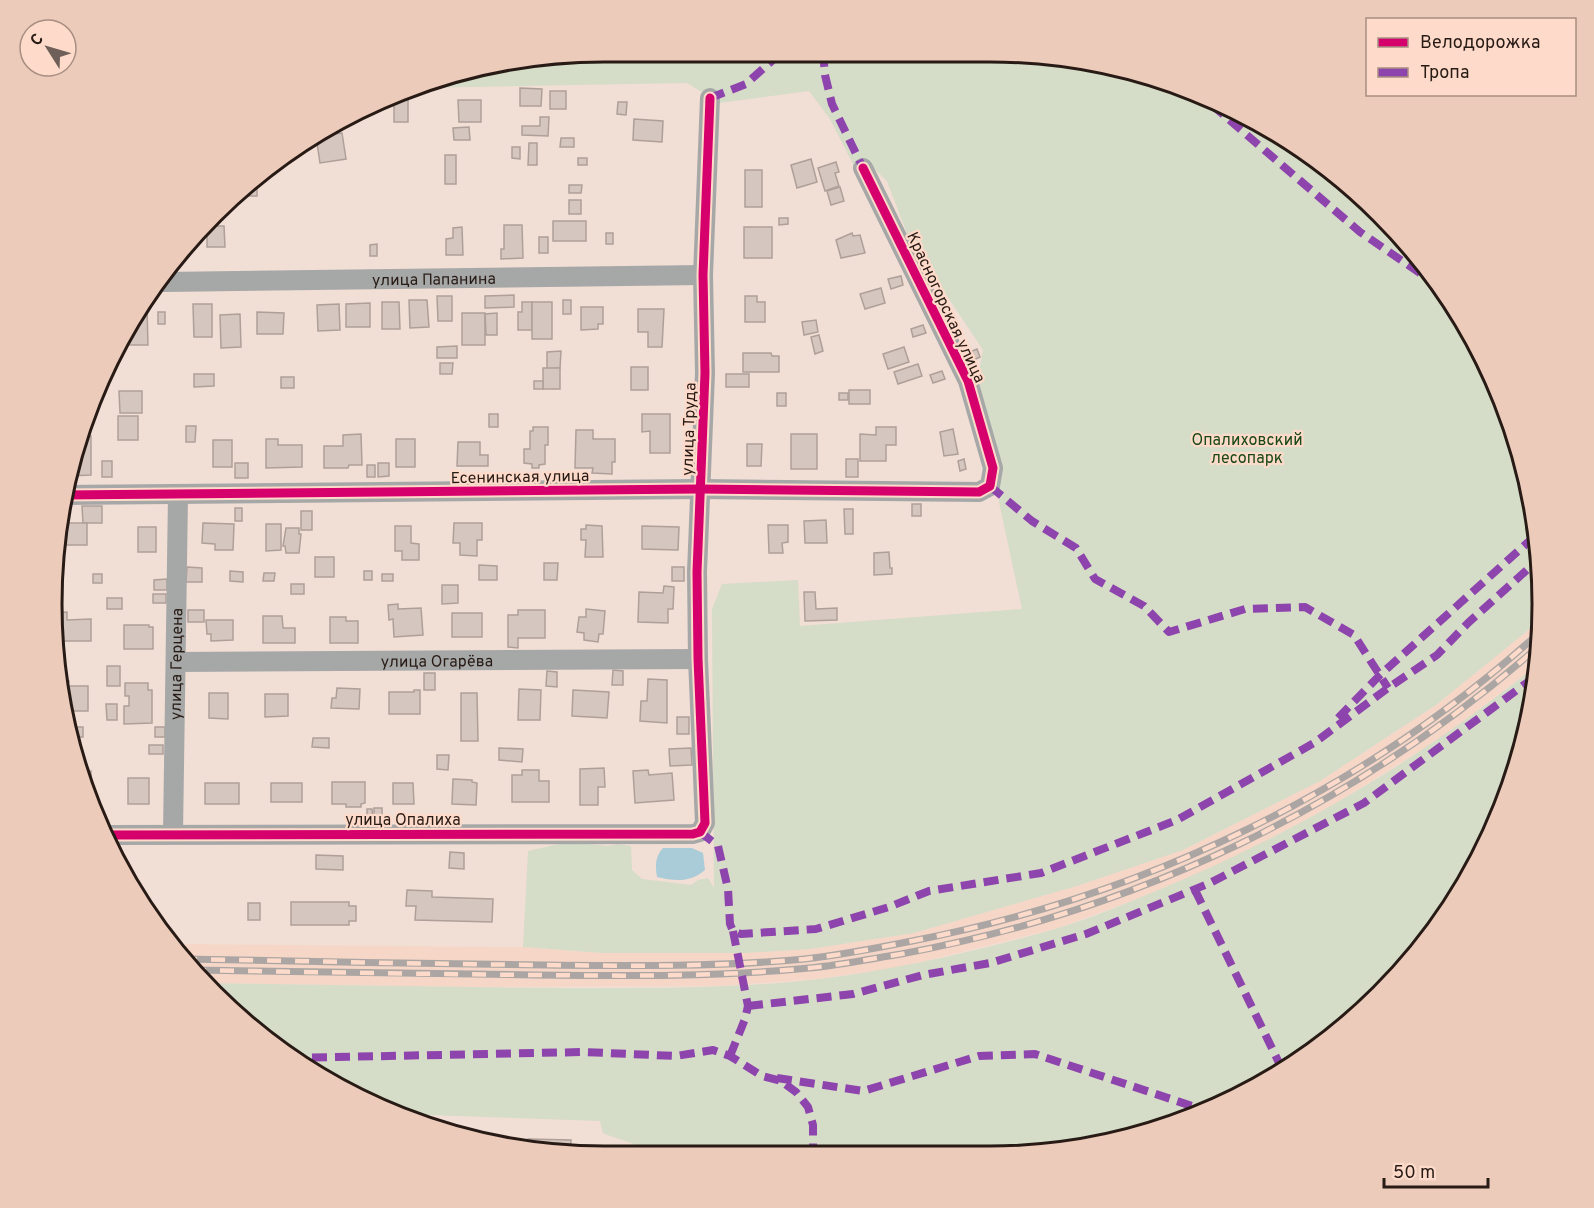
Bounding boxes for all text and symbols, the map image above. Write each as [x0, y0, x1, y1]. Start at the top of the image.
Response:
north arrow [18, 18, 78, 78]
legend [1366, 18, 1576, 96]
text: С [27, 30, 49, 50]
text: Велодорожка [1420, 32, 1540, 55]
text: Тропа [1420, 62, 1469, 85]
street label: Красногорская улица [901, 229, 989, 387]
street label: улица Папанина [372, 270, 496, 291]
street label: улица Труда [678, 382, 702, 476]
park label: Опалиховский лесопарк [1191, 431, 1303, 469]
street label: Есенинская улица [450, 467, 590, 489]
street label: улица Герцена [167, 608, 188, 720]
street label: улица Огарёва [381, 652, 493, 673]
street label: улица Опалиха [345, 811, 461, 831]
scale bar [1384, 1151, 1488, 1189]
text: 50 m [1393, 1162, 1435, 1185]

